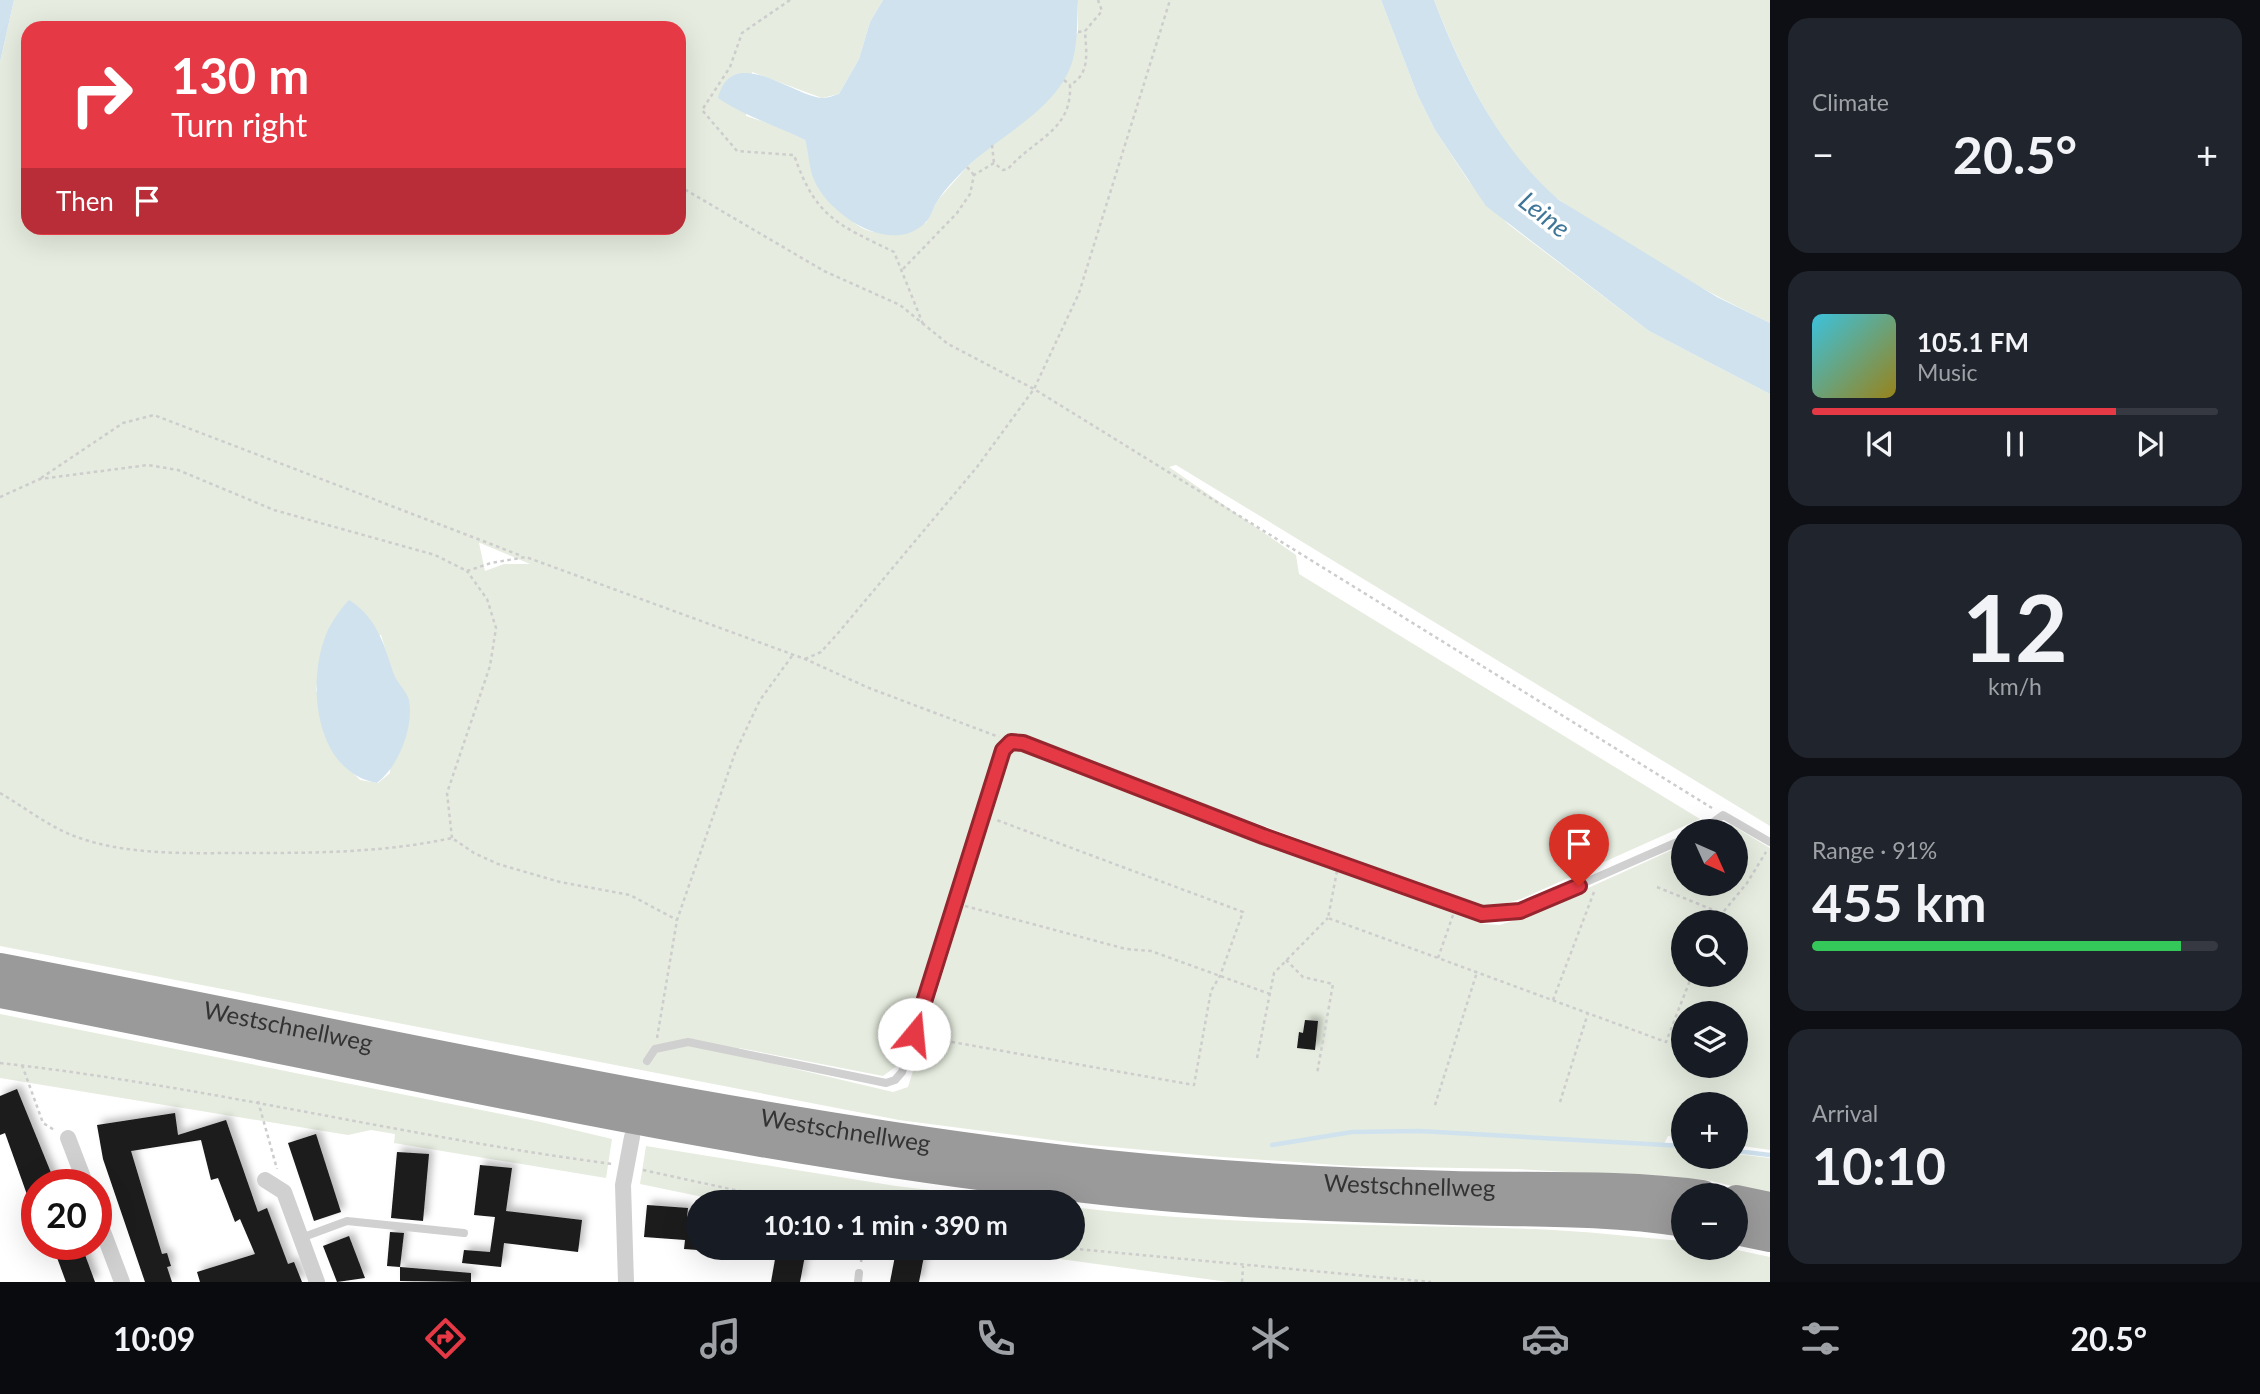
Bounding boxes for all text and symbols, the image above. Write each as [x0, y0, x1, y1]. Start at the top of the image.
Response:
text: 130 m [171, 46, 309, 104]
icon: right [56, 49, 147, 140]
text: Climate [1812, 88, 1889, 116]
text: Turn right [171, 105, 307, 144]
text: 20.5° [1953, 123, 2077, 185]
text: − [1812, 131, 1834, 177]
text: + [2196, 131, 2218, 177]
icon: arrive [128, 182, 166, 220]
water label: Leine [1513, 184, 1577, 244]
text: Then [56, 185, 114, 217]
text: 105.1 FM [1917, 326, 2029, 358]
text: Music [1917, 358, 1977, 386]
icon: previous [1861, 425, 1899, 463]
icon: pause [1996, 425, 2034, 463]
icon: next [2131, 425, 2169, 463]
text: 12 [1962, 572, 2068, 681]
text: km/h [1988, 672, 2042, 700]
pin [1549, 814, 1609, 886]
north arrow [1671, 819, 1748, 896]
map controls [1671, 819, 1748, 1260]
icon: arrive [1560, 825, 1598, 863]
text: Range · 91% [1812, 836, 1937, 864]
text: 455 km [1812, 871, 1986, 933]
button: search [1671, 910, 1748, 987]
street label: Westschnellweg [201, 994, 375, 1056]
position arrow [877, 997, 951, 1071]
button: layers [1671, 1001, 1748, 1078]
button: + [1671, 1092, 1748, 1169]
text: Arrival [1812, 1099, 1878, 1127]
street label: Westschnellweg [758, 1101, 933, 1157]
text: 10:10 [1812, 1134, 1946, 1196]
street label: Westschnellweg [1323, 1167, 1495, 1201]
speed limit sign: 20 [21, 1169, 112, 1260]
button: − [1671, 1183, 1748, 1260]
text: 10:10 · 1 min · 390 m [763, 1209, 1008, 1241]
icon: directions [421, 1314, 470, 1363]
icon: music [696, 1314, 745, 1363]
icon: phone [971, 1314, 1020, 1363]
icon: climate [1246, 1314, 1295, 1363]
icon: car [1521, 1314, 1570, 1363]
icon: filters [1796, 1314, 1845, 1363]
text: 10:09 [113, 1319, 195, 1358]
text: 20.5° [2070, 1319, 2147, 1358]

